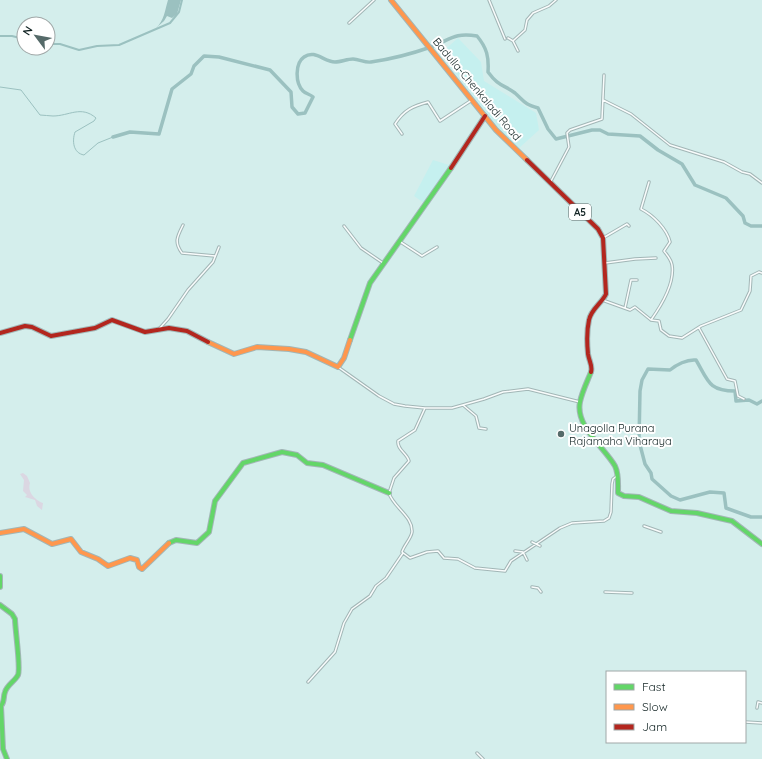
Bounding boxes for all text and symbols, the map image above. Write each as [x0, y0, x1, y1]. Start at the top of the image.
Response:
north arrow [16, 16, 56, 56]
text: N [19, 24, 36, 38]
street label: Badulla-Chenkaladi Road [430, 35, 524, 143]
road number: A5 [569, 204, 591, 220]
place label: Unagolla Purana Rajamaha Viharaya [569, 421, 672, 448]
marker: Unagolla Purana Rajamaha Viharaya [556, 429, 566, 439]
legend [606, 671, 746, 743]
text: Fast [642, 679, 666, 694]
text: Slow [642, 699, 668, 714]
text: Jam [642, 719, 667, 734]

